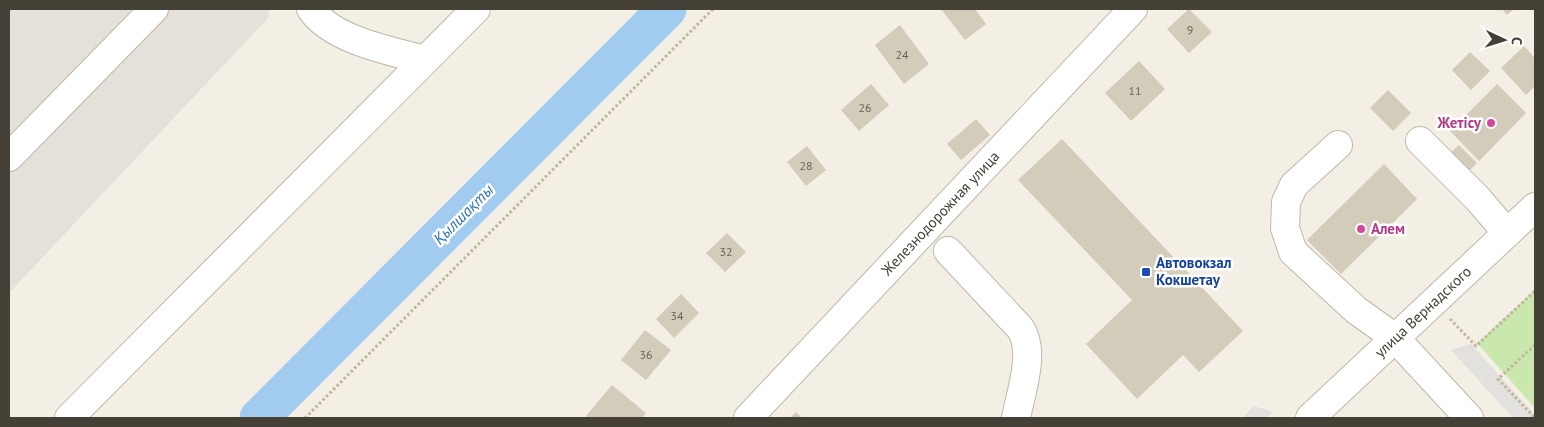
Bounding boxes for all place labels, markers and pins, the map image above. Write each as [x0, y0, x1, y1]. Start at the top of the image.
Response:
place label: Жетісу [1437, 113, 1482, 132]
marker: Жетісу [1485, 117, 1497, 129]
place label: Алем [1371, 219, 1405, 238]
marker: Алем [1355, 223, 1367, 235]
place label: Автовокзал Кокшетау [1156, 253, 1231, 289]
marker: Автовокзал Кокшетау [1140, 266, 1152, 278]

